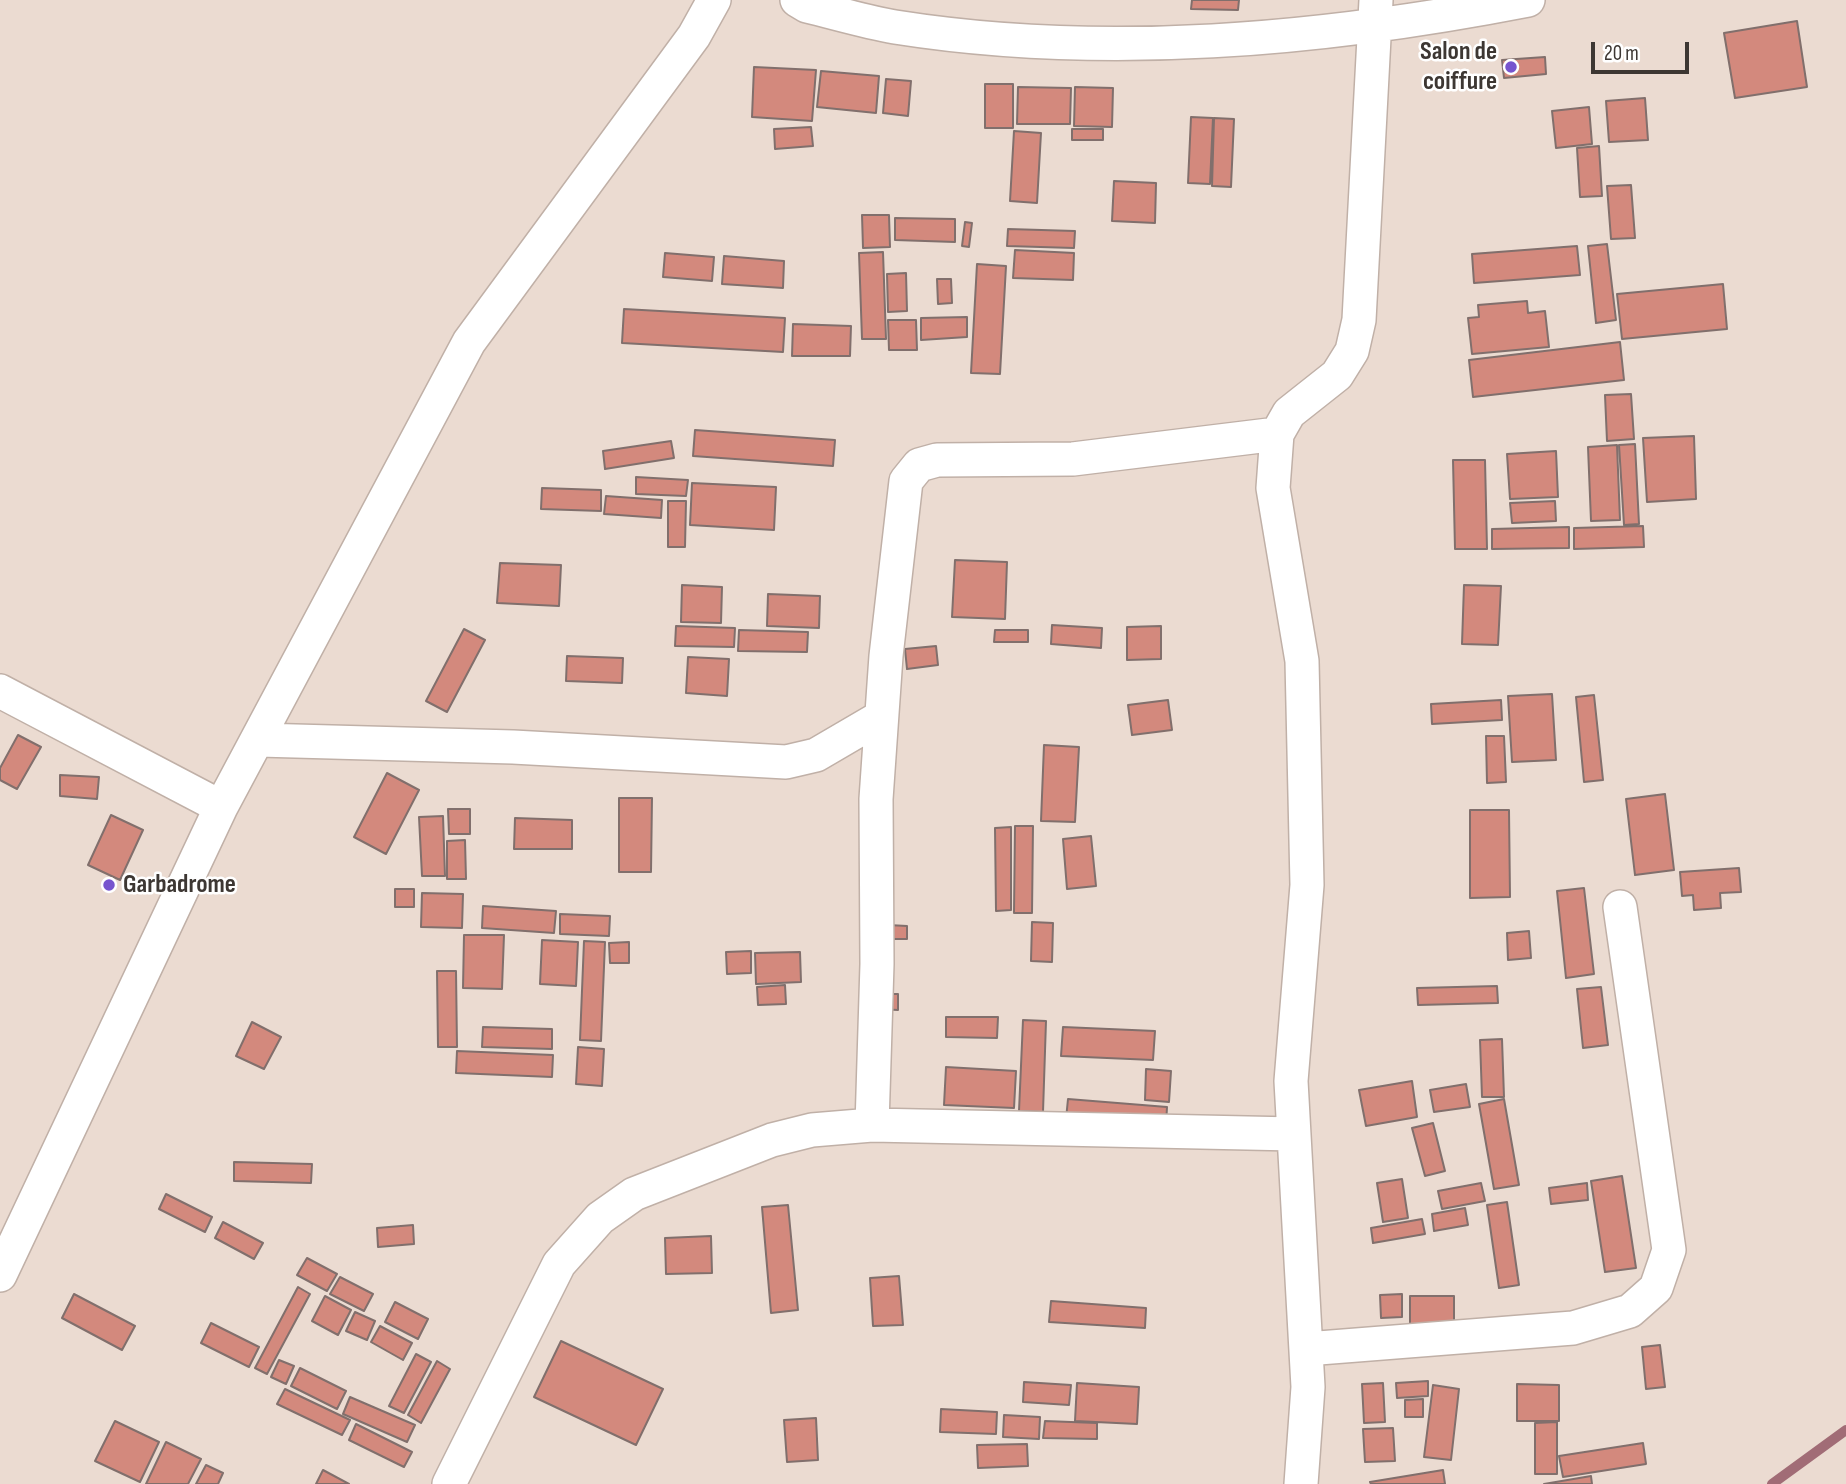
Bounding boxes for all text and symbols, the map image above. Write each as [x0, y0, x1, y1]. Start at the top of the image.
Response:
scale bar [1594, 28, 1692, 72]
place label: Salon de coiffure [1420, 36, 1497, 98]
text: 20 m [1604, 41, 1639, 66]
marker: Salon de coiffure [1503, 59, 1519, 75]
place label: Garbadrome [123, 869, 236, 901]
marker: Garbadrome [101, 877, 117, 893]

